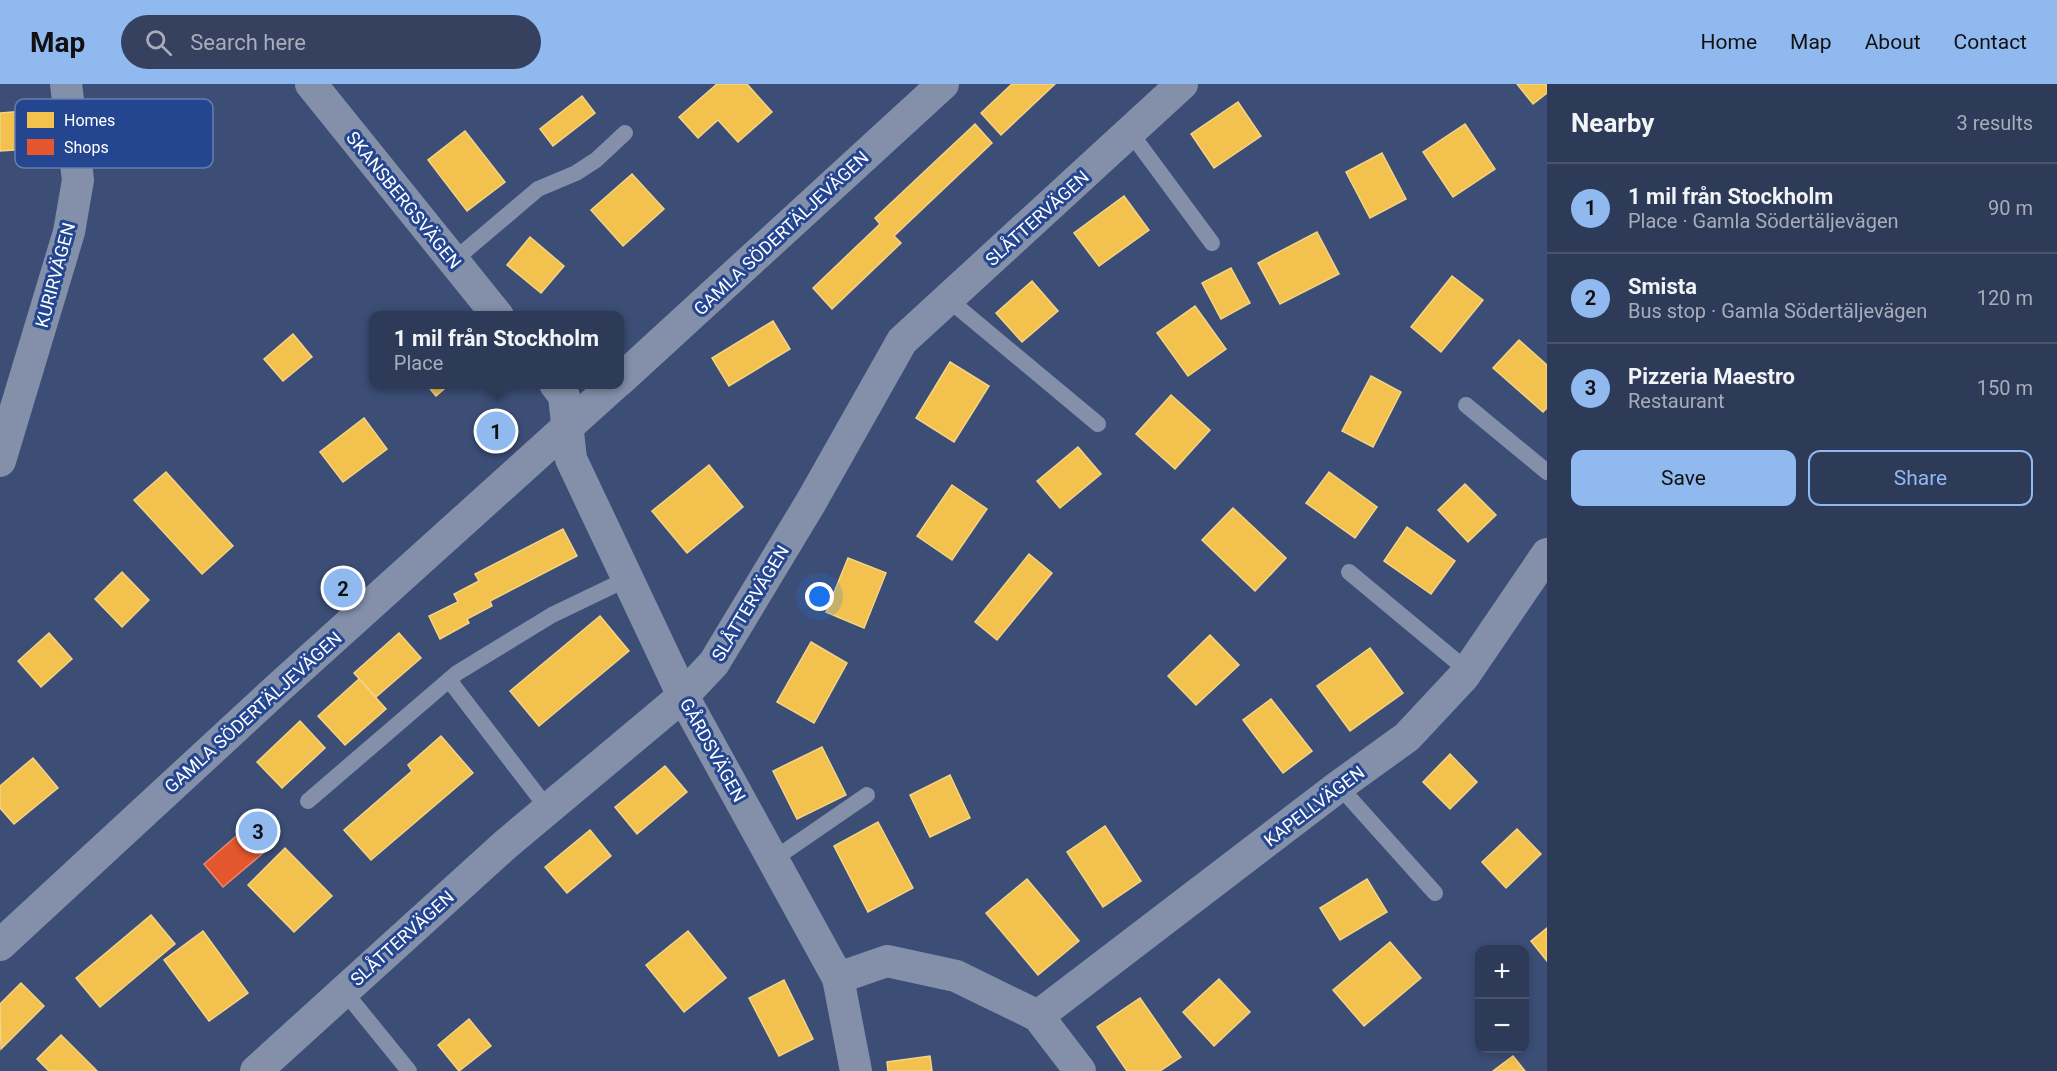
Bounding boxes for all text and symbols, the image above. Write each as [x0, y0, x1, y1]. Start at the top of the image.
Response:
search box [121, 15, 541, 69]
text: Map [30, 26, 85, 59]
icon: search [142, 26, 175, 59]
text: Search here [190, 30, 306, 55]
text: Home [1701, 30, 1757, 54]
text: Map [1790, 30, 1832, 54]
text: About [1865, 30, 1921, 54]
text: Contact [1954, 30, 2027, 54]
legend [15, 99, 213, 168]
text: Nearby [1571, 108, 1654, 138]
text: Homes [64, 111, 115, 130]
text: 3 results [1957, 111, 2033, 135]
street label: SKANSBERGSVÄGEN [342, 127, 466, 273]
text: Shops [64, 138, 109, 157]
street label: GAMLA SÖDERTÄLJEVÄGEN [689, 147, 873, 319]
street label: SLÅTTERVÄGEN [980, 165, 1093, 270]
text: 1 mil från Stockholm [1628, 184, 1833, 209]
text: 1 [1585, 196, 1596, 220]
text: 90 m [1988, 196, 2033, 220]
text: Place · Gamla Södertäljevägen [1628, 209, 1899, 233]
street label: KURIRVÄGEN [31, 220, 79, 330]
text: Smista [1628, 274, 1697, 299]
text: 2 [1585, 286, 1596, 310]
text: 120 m [1977, 286, 2033, 310]
text: Bus stop · Gamla Södertäljevägen [1628, 299, 1927, 323]
popup [369, 311, 624, 389]
text: 1 mil från Stockholm [394, 326, 599, 351]
text: Place [394, 351, 443, 375]
text: Pizzeria Maestro [1628, 364, 1795, 389]
text: 3 [1585, 376, 1596, 400]
text: 150 m [1977, 376, 2033, 400]
text: Restaurant [1628, 389, 1725, 413]
pin: 1 [476, 408, 516, 454]
button: Save [1571, 450, 1796, 506]
button: Share [1808, 450, 2033, 506]
street label: SLÅTTERVÄGEN [706, 541, 793, 665]
pin: 2 [324, 566, 362, 610]
your location [805, 582, 834, 611]
street label: GAMLA SÖDERTÄLJEVÄGEN [160, 627, 346, 797]
street label: GÅRDSVÄGEN [676, 694, 751, 806]
street label: KAPELLVÄGEN [1260, 761, 1368, 851]
pin: 3 [238, 808, 278, 854]
street label: SLÅTTERVÄGEN [345, 885, 458, 990]
map controls [1475, 945, 1529, 1053]
button: + [1475, 945, 1529, 999]
button: − [1475, 999, 1529, 1053]

